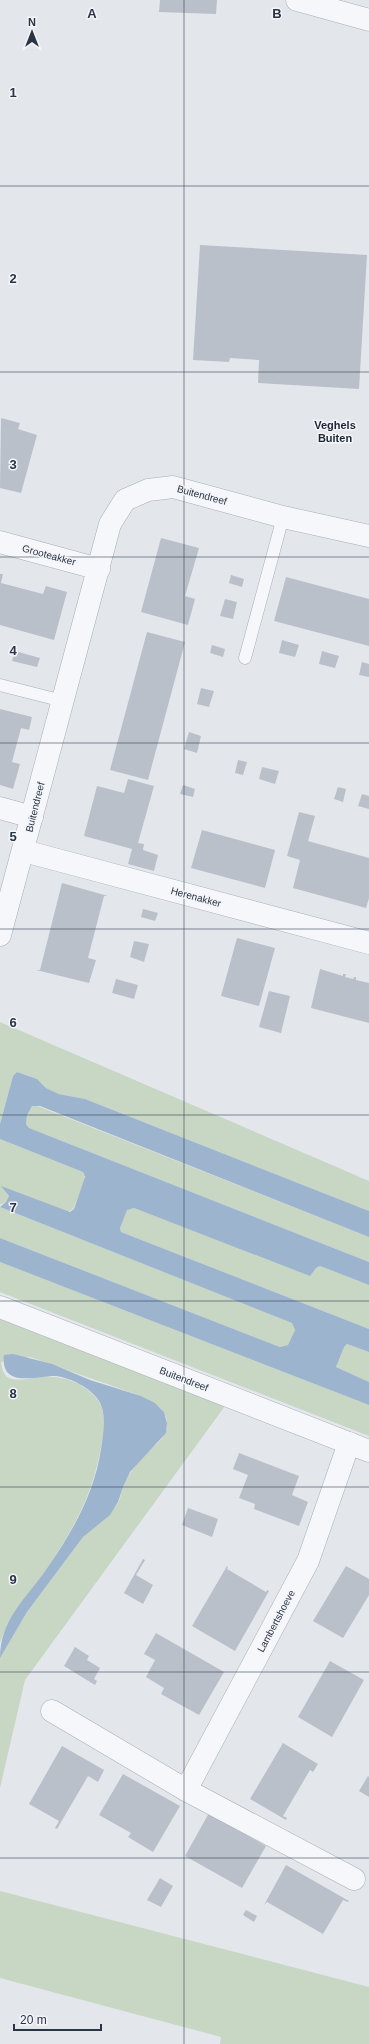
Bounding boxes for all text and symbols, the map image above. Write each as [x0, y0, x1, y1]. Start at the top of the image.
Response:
text: A [87, 6, 97, 21]
text: B [272, 6, 282, 21]
north arrow [12, 12, 52, 52]
text: N [28, 16, 36, 28]
text: 1 [9, 85, 17, 100]
text: 2 [9, 271, 17, 286]
district label: Veghels Buiten [314, 419, 356, 444]
text: 3 [9, 457, 17, 472]
street label: Buitendreef [176, 483, 228, 507]
street label: Grooteakker [21, 543, 78, 568]
text: 4 [9, 643, 17, 658]
street label: Buitendreef [23, 781, 47, 833]
text: 5 [9, 829, 17, 844]
street label: Herenakker [170, 885, 223, 909]
text: 6 [9, 1015, 17, 1030]
text: 7 [9, 1200, 17, 1215]
street label: Buitendreef [158, 1365, 210, 1393]
text: 8 [9, 1386, 17, 1401]
text: 9 [9, 1572, 17, 1587]
street label: Lambertshoeve [255, 1588, 297, 1654]
scale bar [14, 2006, 101, 2032]
text: 20 m [20, 2013, 47, 2027]

